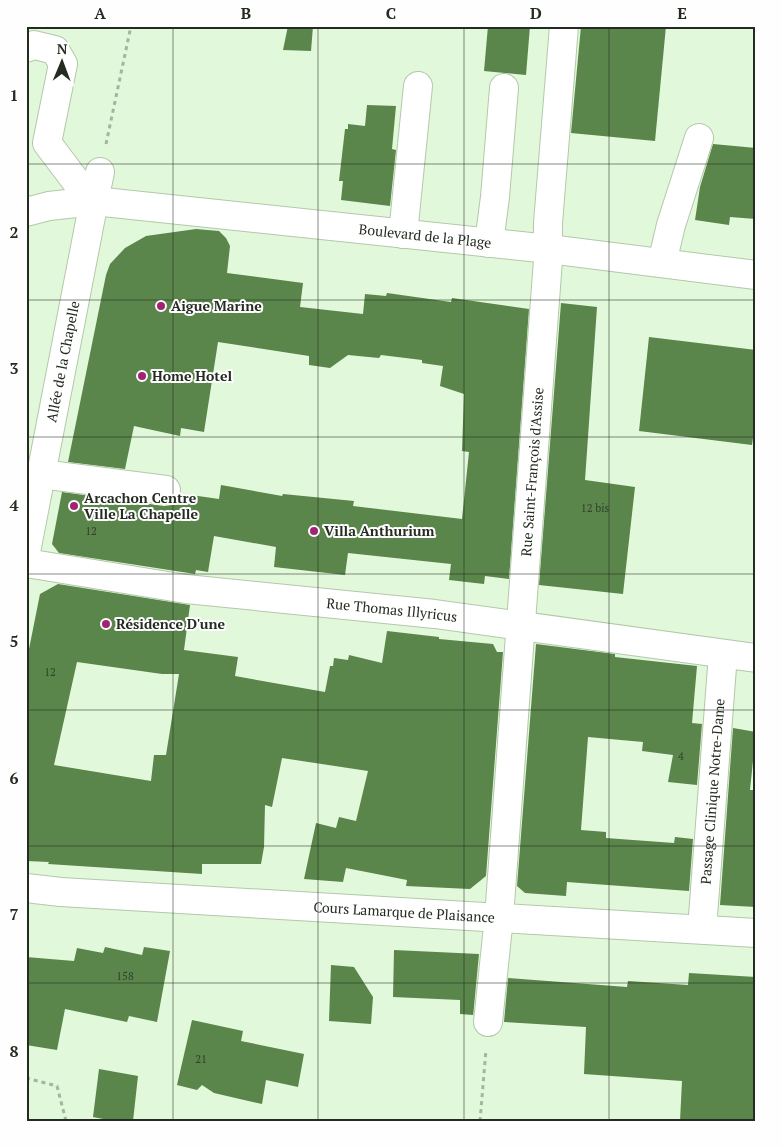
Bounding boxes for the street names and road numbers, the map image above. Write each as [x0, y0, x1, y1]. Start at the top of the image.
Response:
street label: Boulevard de la Plage [358, 219, 492, 252]
street label: Allée de la Chapelle [41, 299, 83, 424]
street label: Rue Saint-François d'Assise [516, 387, 547, 557]
street label: Rue Thomas Illyricus [326, 593, 459, 626]
street label: Passage Clinique Notre-Dame [695, 698, 729, 885]
street label: Cours Lamarque de Plaisance [313, 897, 495, 927]

